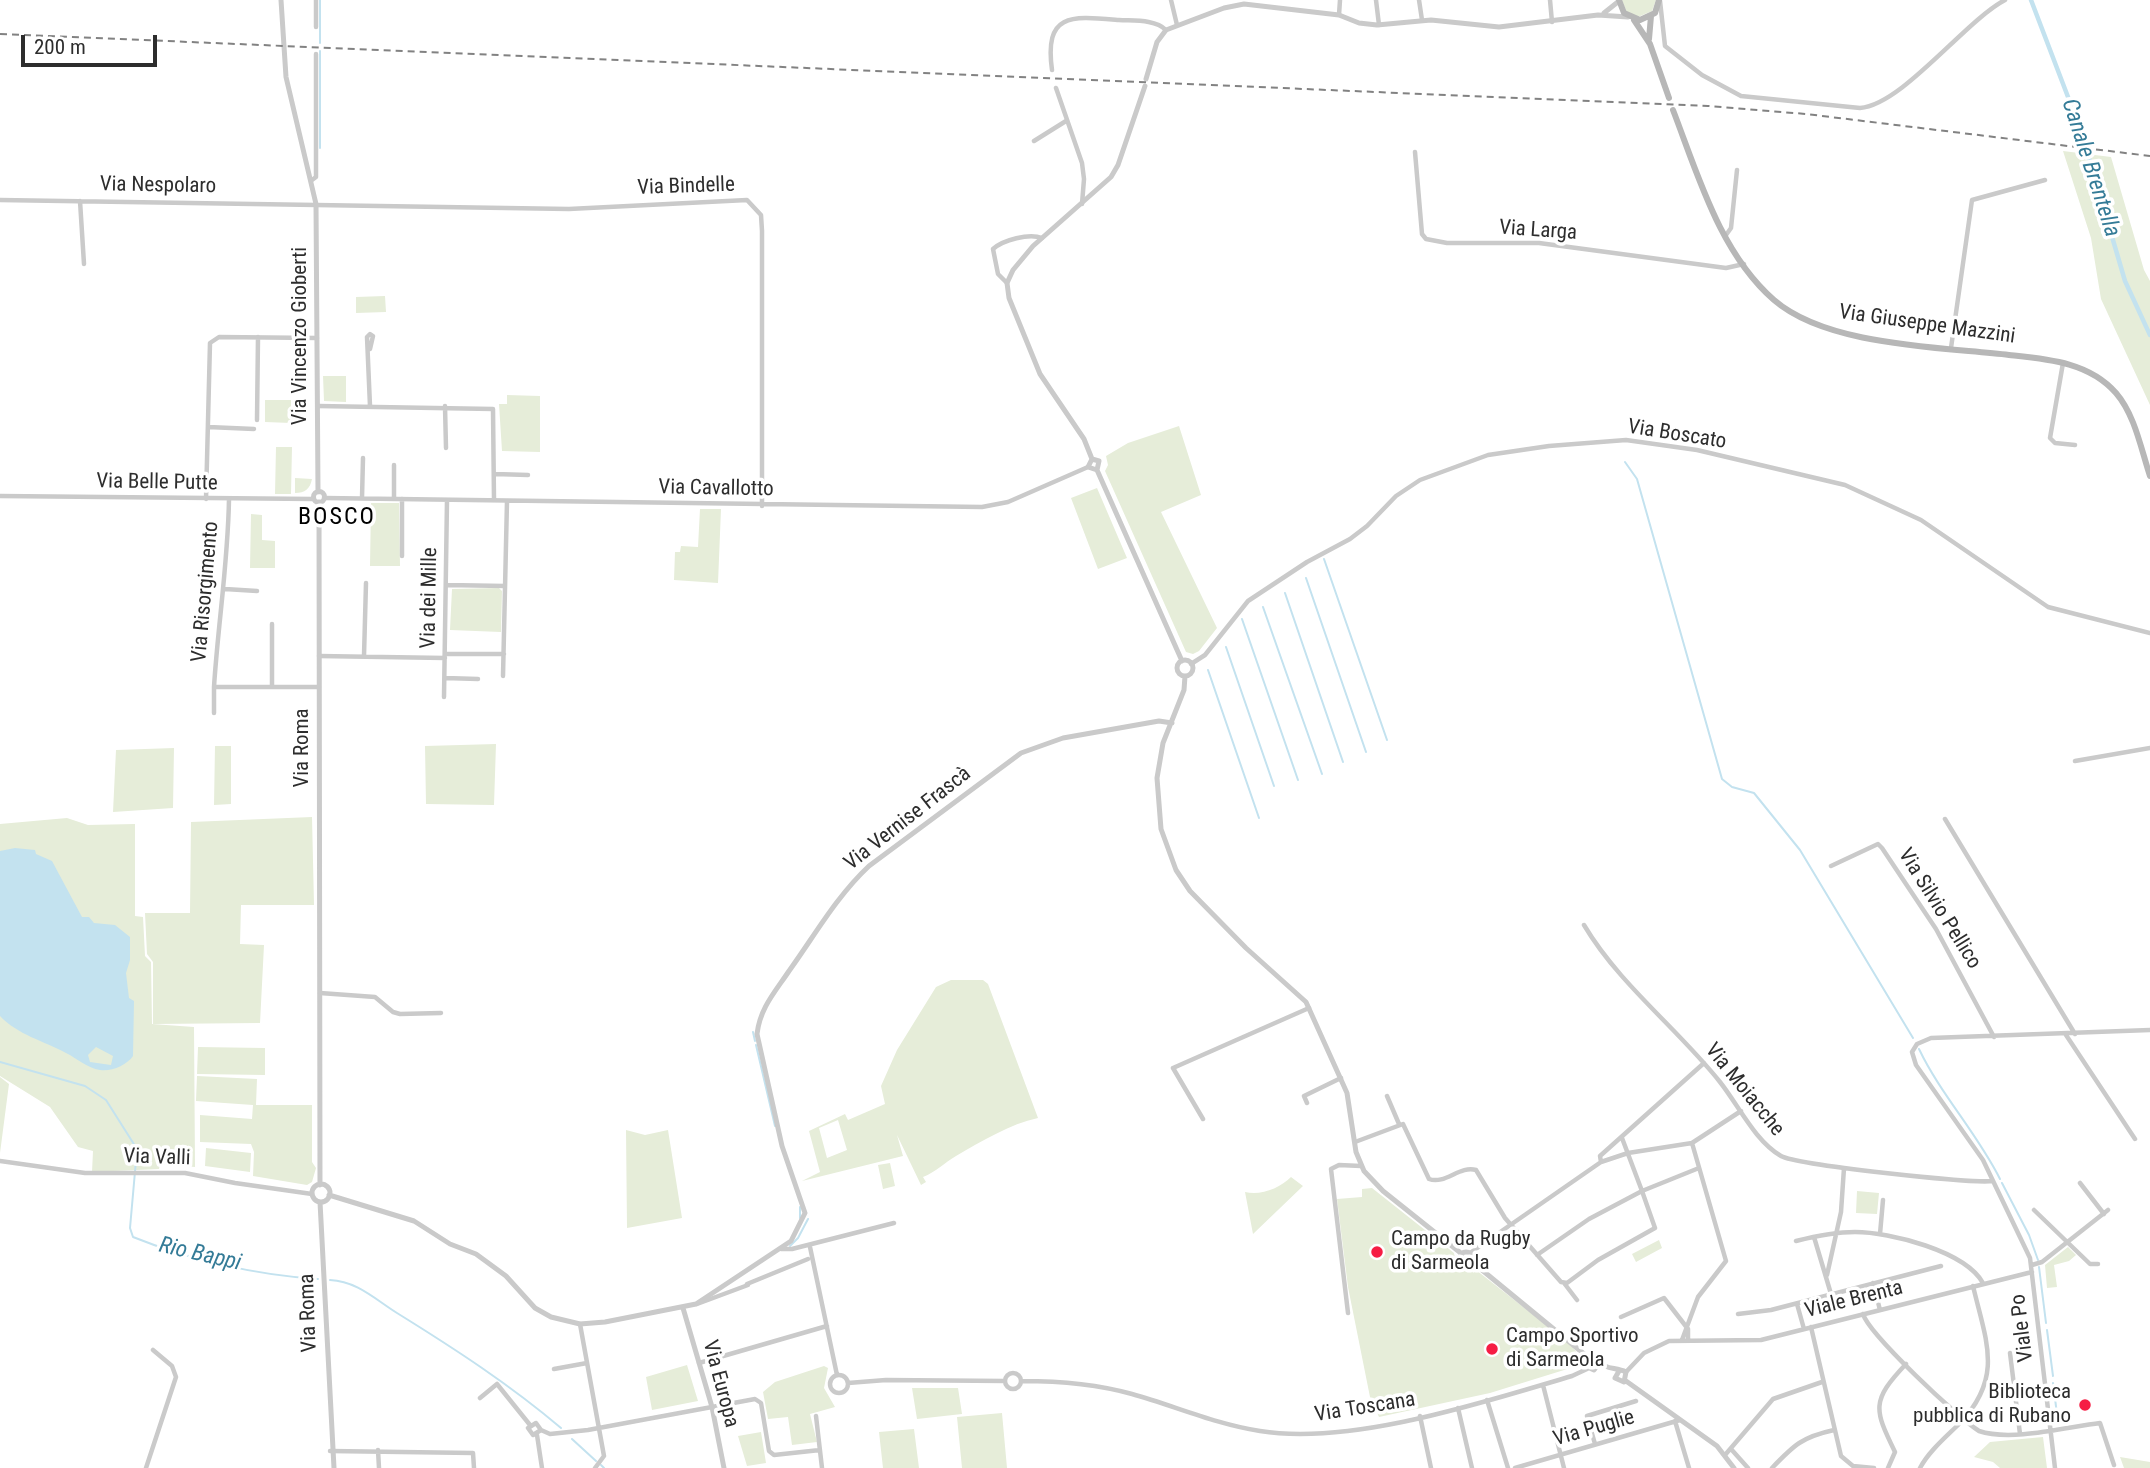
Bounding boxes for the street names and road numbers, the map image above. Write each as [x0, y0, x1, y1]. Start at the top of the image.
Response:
street label: Via Nespolaro [100, 172, 216, 200]
street label: Via Bindelle [637, 173, 735, 201]
street label: Via Larga [1498, 216, 1578, 246]
street label: Via Vincenzo Gioberti [288, 247, 314, 425]
street label: Via Giuseppe Mazzini [1837, 300, 2017, 350]
street label: Via Boscato [1626, 415, 1728, 455]
street label: Via Belle Putte [96, 469, 218, 497]
street label: Via Cavallotto [658, 475, 774, 503]
street label: Via Risorgimento [187, 521, 225, 663]
street label: Via dei Mille [417, 547, 443, 649]
street label: Via Roma [290, 708, 316, 788]
street label: Via Vernise Frascà [840, 762, 976, 876]
street label: Via Silvio Pellico [1892, 844, 1986, 974]
street label: Via Moiacche [1699, 1038, 1789, 1142]
street label: Via Valli [123, 1144, 191, 1172]
street label: Via Roma [295, 1273, 323, 1353]
street label: Viale Brenta [1802, 1276, 1906, 1324]
street label: Viale Po [2006, 1293, 2040, 1363]
street label: Via Europa [696, 1338, 744, 1430]
street label: Via Toscana [1313, 1388, 1417, 1428]
street label: Via Puglie [1551, 1405, 1637, 1453]

